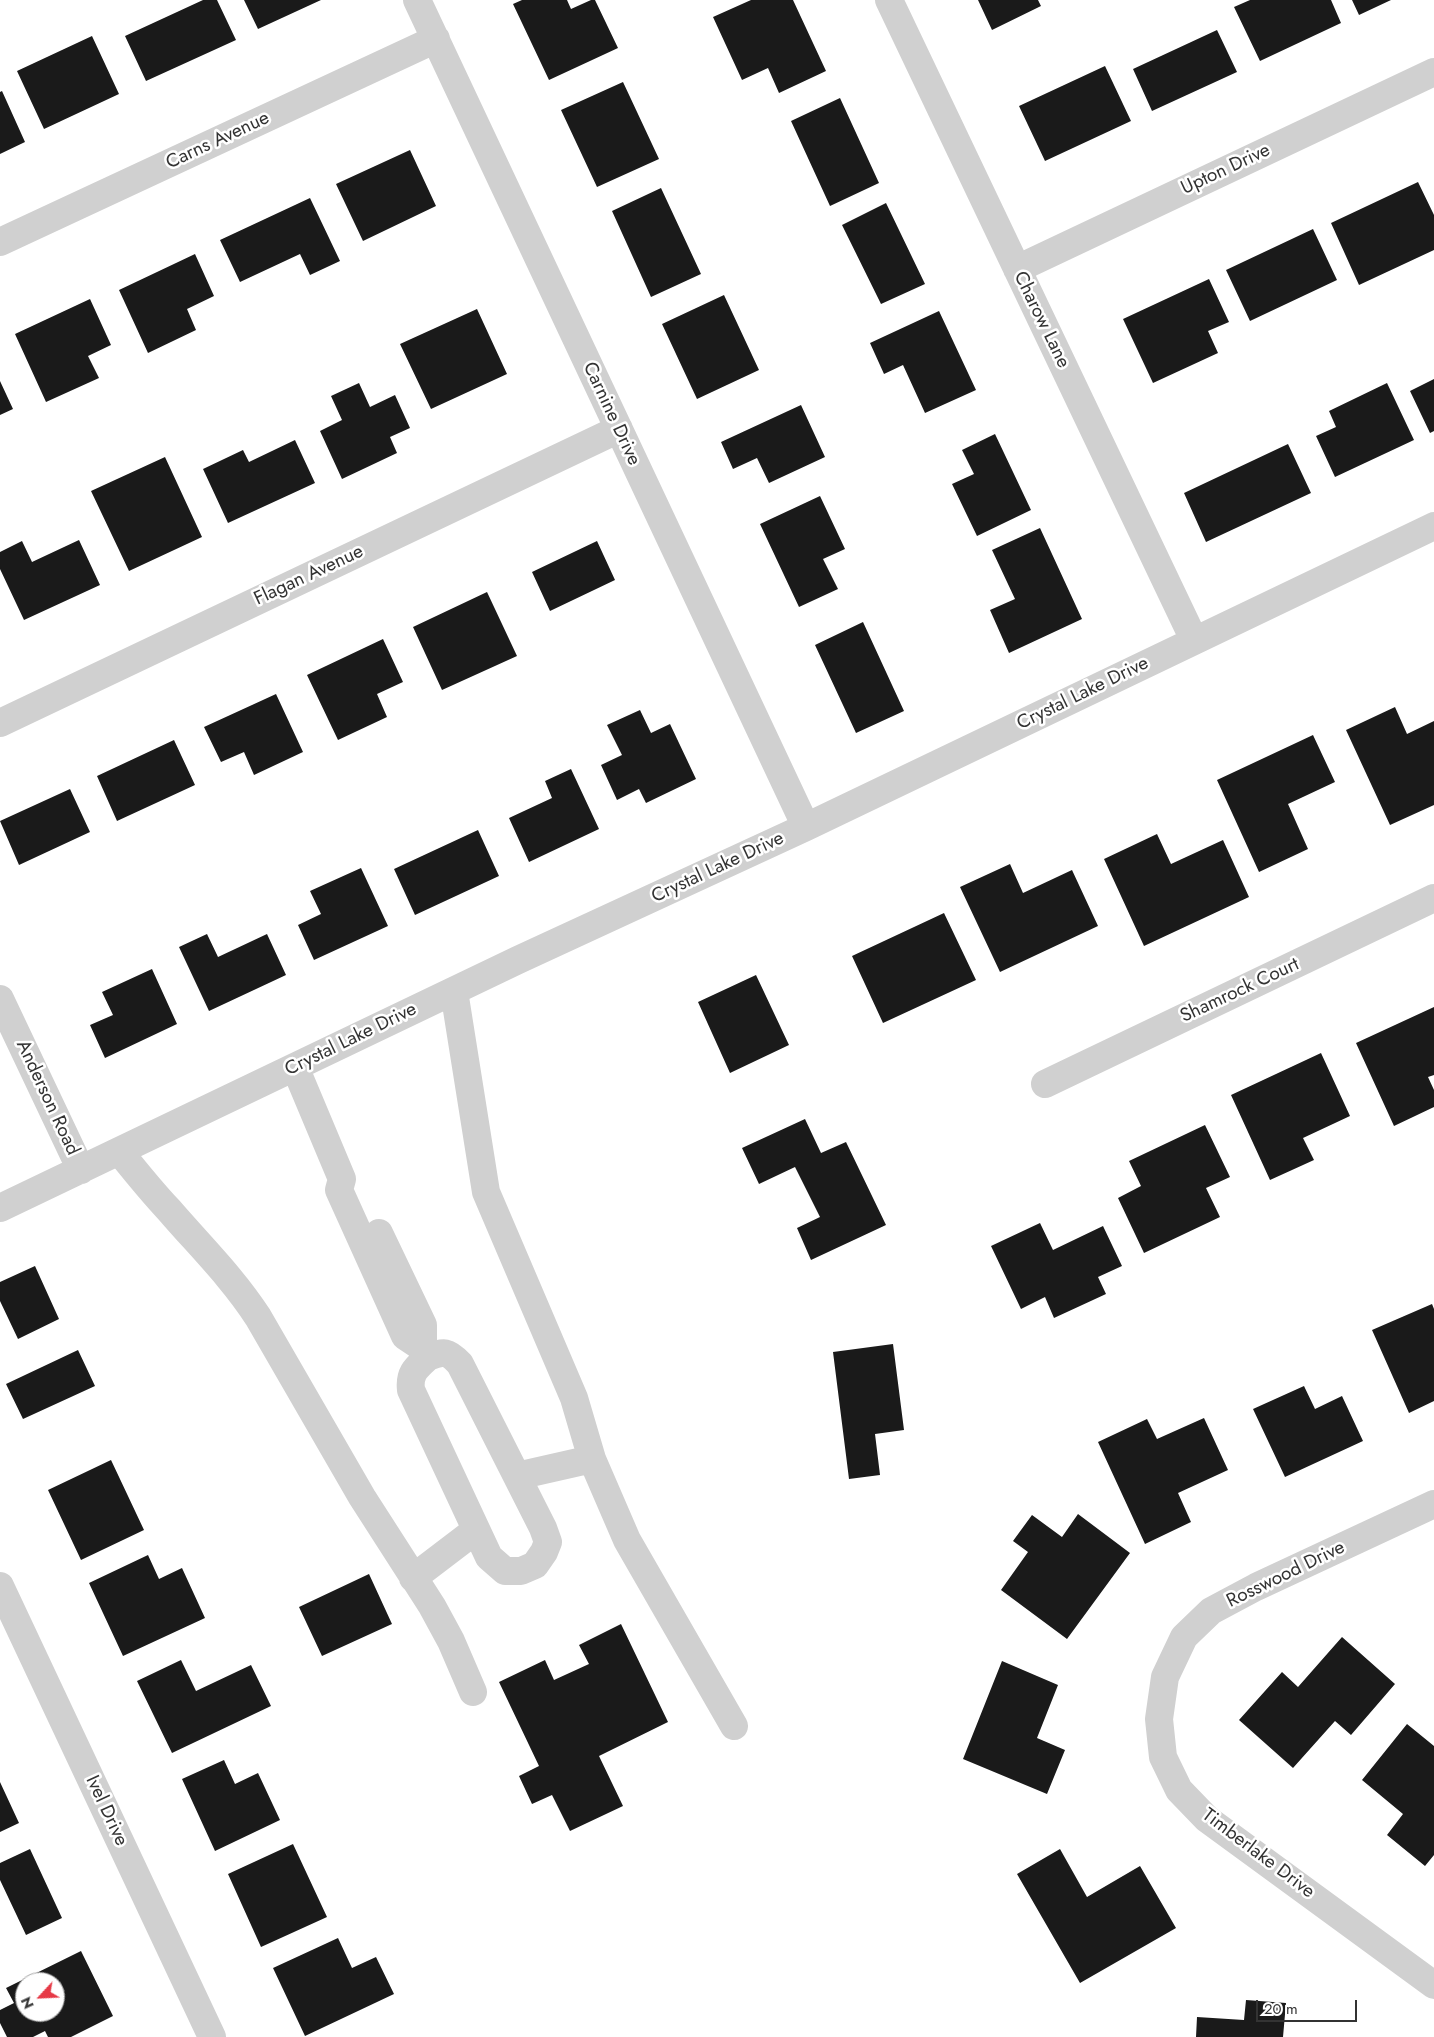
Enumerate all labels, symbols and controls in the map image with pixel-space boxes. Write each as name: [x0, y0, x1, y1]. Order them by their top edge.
street label: Carns Avenue: [163, 107, 273, 175]
street label: Upton Drive: [1178, 139, 1274, 201]
street label: Charow Lane: [1008, 268, 1074, 372]
street label: Carnine Drive: [577, 359, 645, 469]
street label: Flagan Avenue: [251, 541, 367, 611]
street label: Crystal Lake Drive: [1014, 652, 1152, 736]
street label: Crystal Lake Drive: [648, 827, 788, 909]
street label: Shamrock Court: [1177, 954, 1303, 1028]
street label: Crystal Lake Drive: [282, 998, 420, 1082]
street label: Anderson Road: [10, 1037, 84, 1159]
street label: Rosswood Drive: [1223, 1537, 1349, 1613]
street label: Ivel Drive: [80, 1772, 132, 1850]
street label: Timberlake Drive: [1197, 1804, 1319, 1904]
north arrow: [15, 1972, 65, 2022]
scale bar: [1259, 1990, 1360, 2022]
text: N: [16, 1994, 39, 2012]
text: 20 m: [1264, 1998, 1298, 2020]

